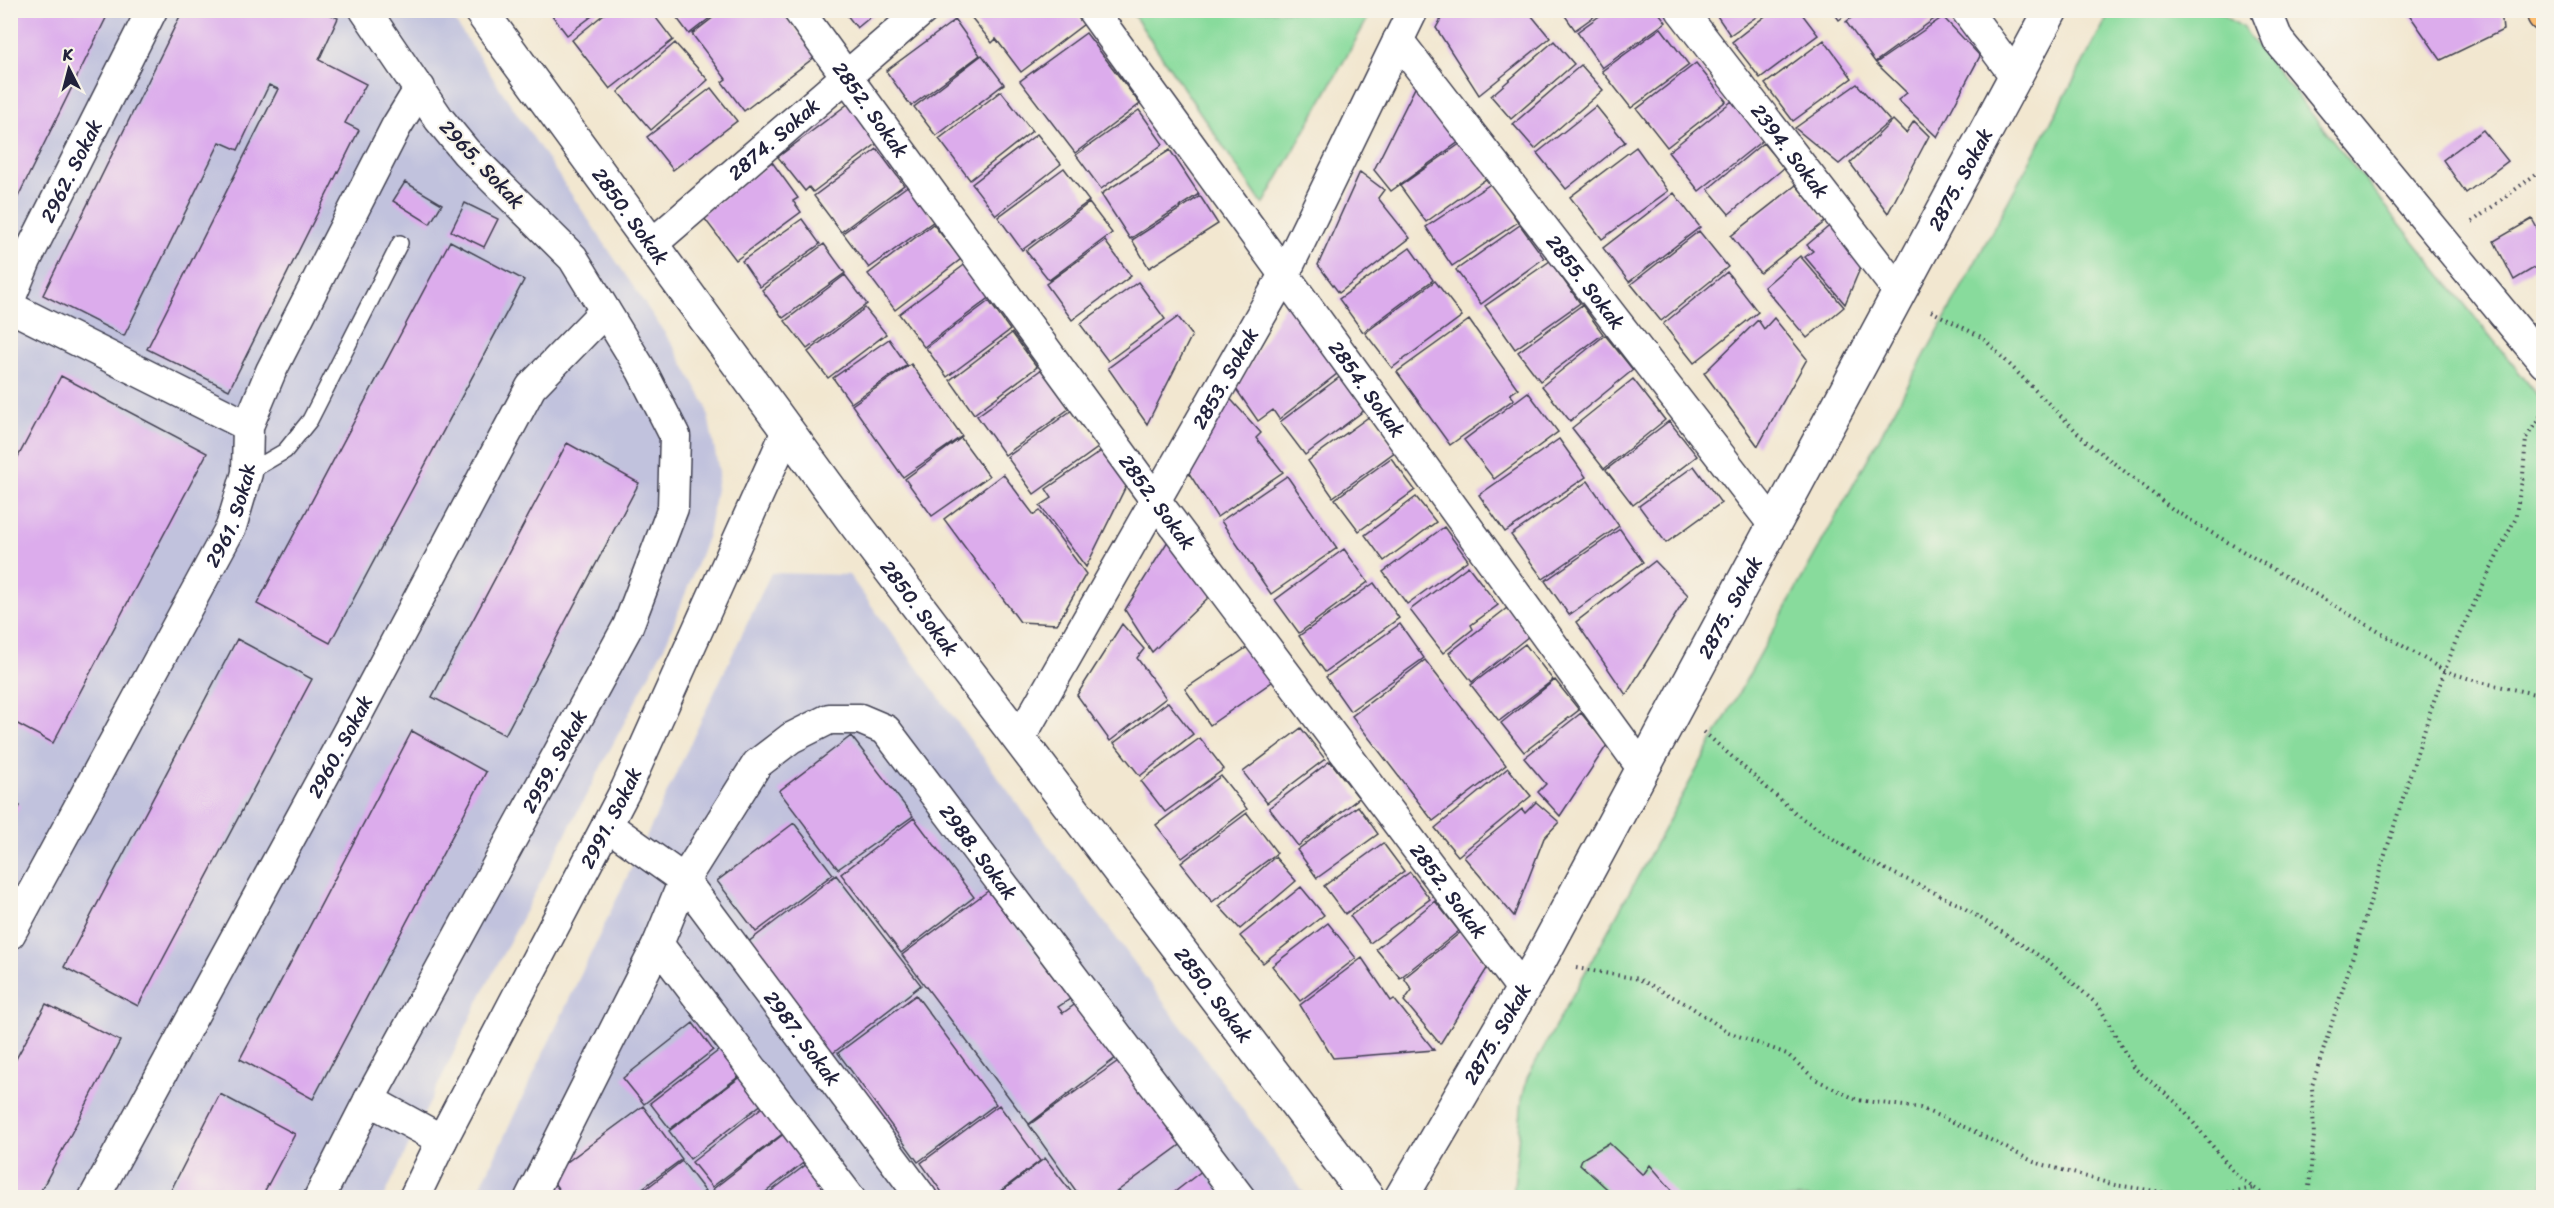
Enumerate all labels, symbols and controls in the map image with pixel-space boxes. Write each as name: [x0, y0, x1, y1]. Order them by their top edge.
north arrow: [39, 39, 99, 99]
text: K: [60, 40, 75, 70]
street label: 2852. Sokak: [823, 54, 918, 166]
street label: 2874. Sokak: [720, 89, 828, 190]
street label: 2394. Sokak: [1741, 96, 1838, 207]
street label: 2965. Sokak: [430, 111, 533, 218]
street label: 2962. Sokak: [31, 113, 112, 229]
street label: 2875. Sokak: [1918, 121, 2003, 237]
street label: 2850. Sokak: [582, 160, 678, 273]
street label: 2855. Sokak: [1536, 227, 1634, 338]
street label: 2853. Sokak: [1182, 321, 1269, 436]
street label: 2854. Sokak: [1319, 333, 1414, 446]
street label: 2852. Sokak: [1109, 447, 1204, 558]
street label: 2961. Sokak: [195, 463, 265, 574]
street label: 2875. Sokak: [1688, 549, 1772, 665]
street label: 2850. Sokak: [871, 552, 968, 664]
street label: 2960. Sokak: [298, 688, 383, 805]
street label: 2959. Sokak: [512, 703, 597, 820]
street label: 2991. Sokak: [570, 761, 652, 875]
street label: 2988. Sokak: [930, 797, 1026, 908]
street label: 2852. Sokak: [1400, 836, 1496, 947]
street label: 2850. Sokak: [1165, 939, 1262, 1051]
street label: 2875. Sokak: [1454, 976, 1541, 1092]
street label: 2987. Sokak: [754, 983, 850, 1094]

